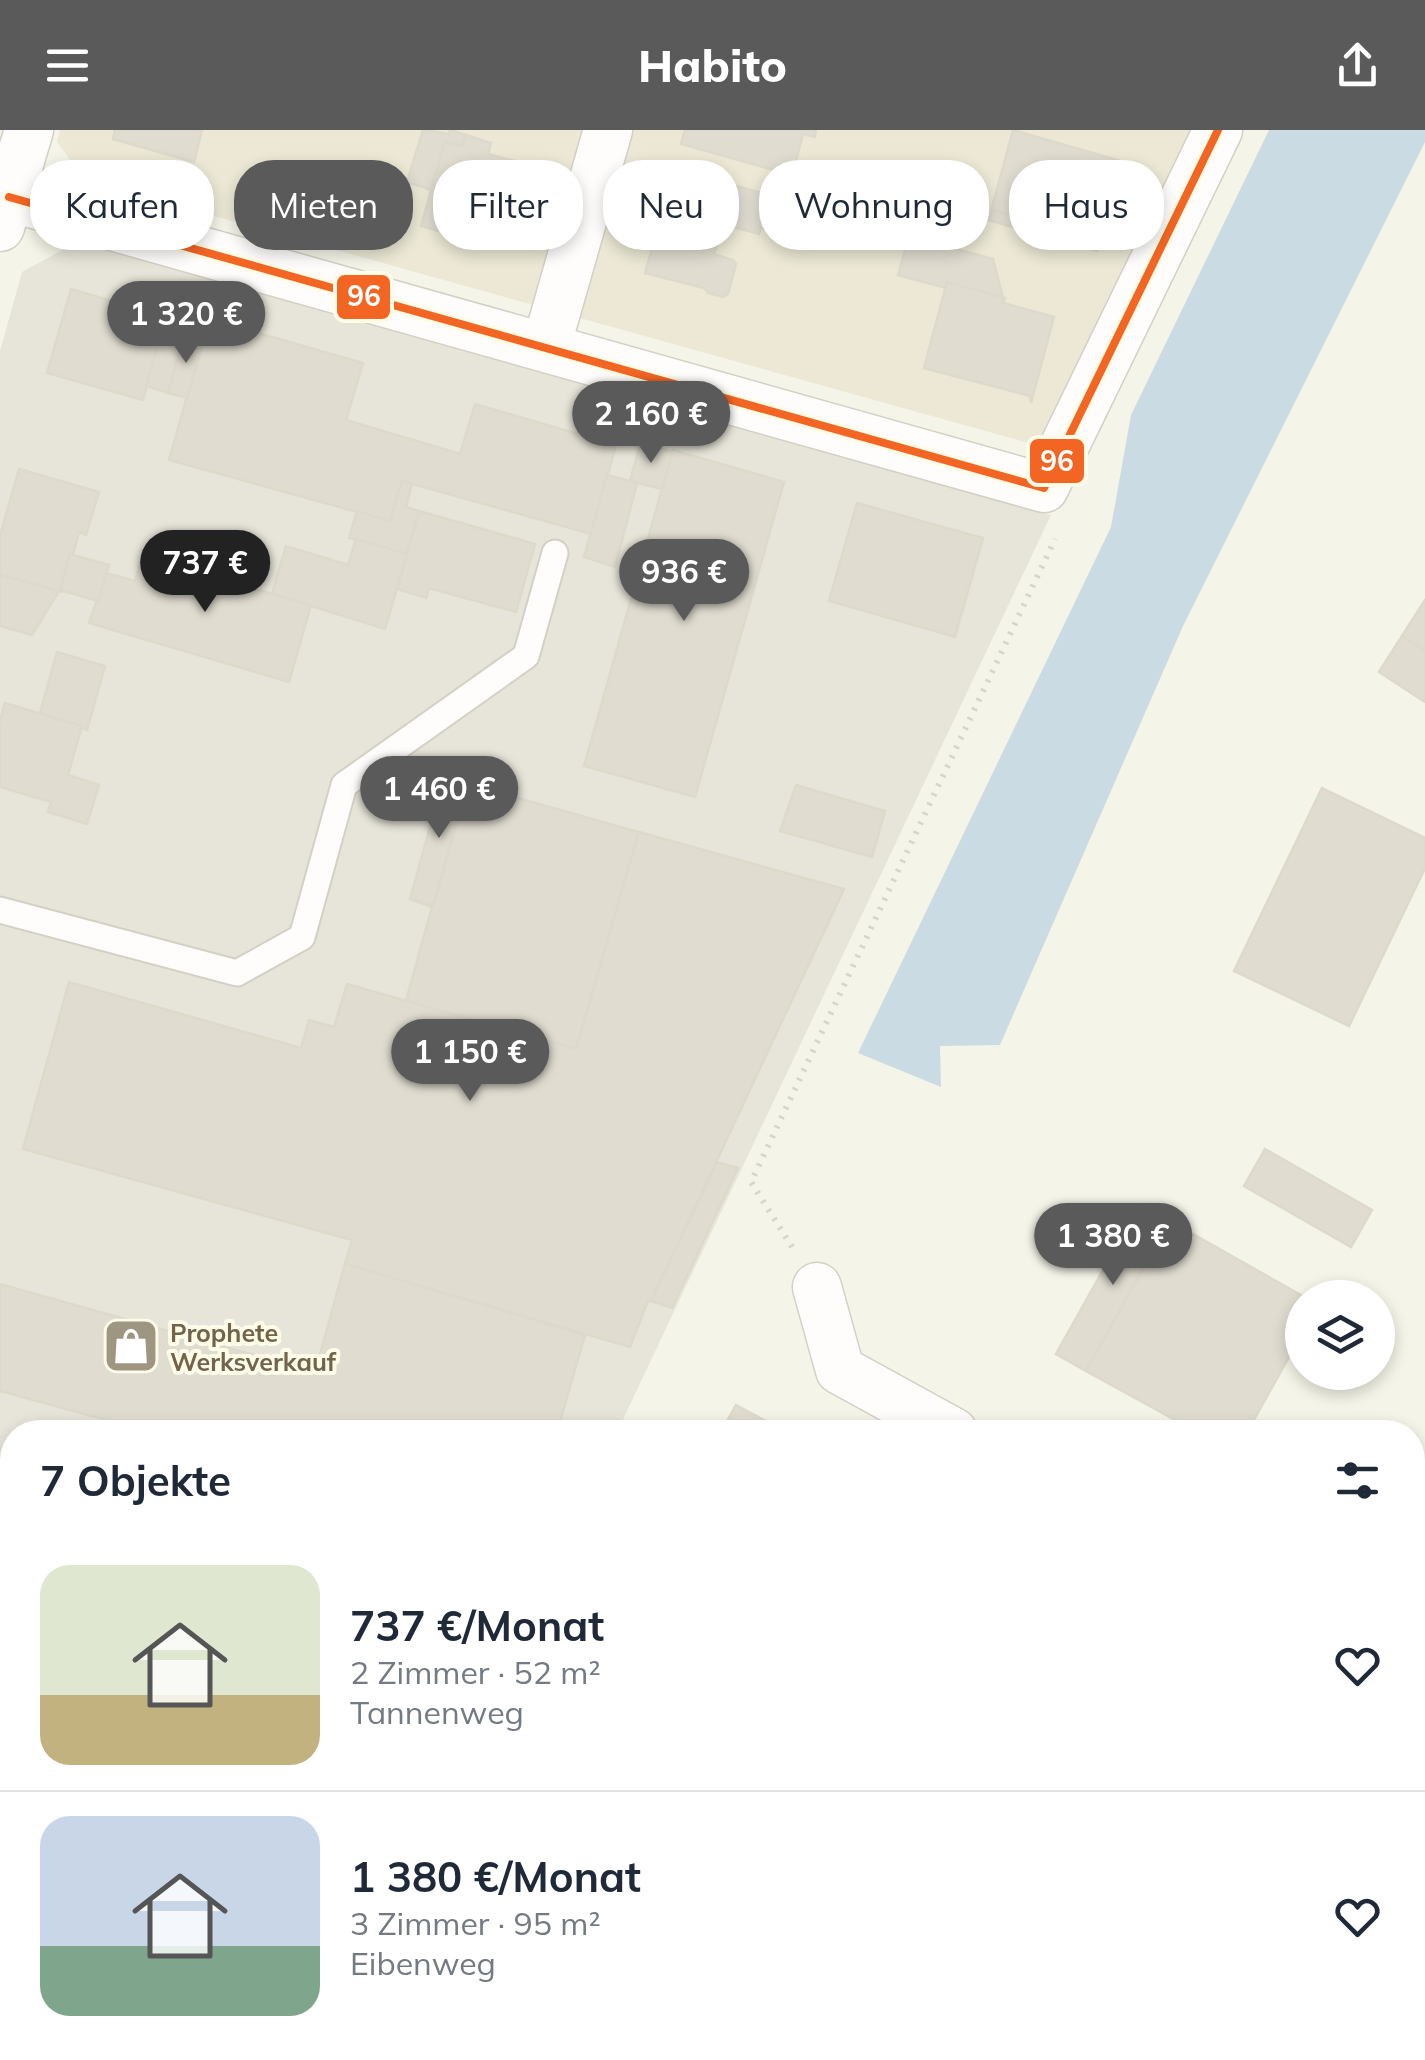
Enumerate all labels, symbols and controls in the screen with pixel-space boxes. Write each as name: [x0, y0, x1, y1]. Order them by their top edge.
text: Habito: [638, 37, 787, 93]
icon: menu: [40, 38, 95, 93]
icon: share: [1330, 38, 1385, 93]
chip: Kaufen: [30, 160, 214, 250]
chip: Mieten: [234, 160, 413, 250]
chip: Filter: [433, 160, 583, 250]
chip: Neu: [603, 160, 739, 250]
chip: Wohnung: [759, 160, 989, 250]
chip: Haus: [1009, 160, 1164, 250]
line badge: 96: [335, 273, 392, 321]
text: 96: [347, 278, 381, 313]
pin: 1 320 €: [94, 281, 278, 366]
text: 1 320 €: [129, 293, 243, 333]
pin: 2 160 €: [559, 381, 743, 466]
text: 2 160 €: [594, 393, 708, 433]
line badge: 96: [1028, 437, 1086, 485]
text: 96: [1040, 443, 1074, 478]
pin: 737 €: [135, 530, 275, 615]
pin: 936 €: [614, 539, 754, 624]
text: 737 €: [162, 542, 248, 582]
text: 936 €: [641, 551, 727, 591]
pin: 1 460 €: [347, 756, 531, 841]
text: 1 460 €: [382, 768, 496, 808]
pin: 1 150 €: [378, 1019, 562, 1104]
text: 1 150 €: [413, 1031, 527, 1071]
pin: 1 380 €: [1021, 1203, 1205, 1288]
text: 1 380 €: [1056, 1215, 1170, 1255]
map controls: [1285, 1280, 1395, 1390]
button: layers: [1285, 1280, 1395, 1390]
shop icon: Prophete Werksverkauf: [101, 1316, 161, 1376]
place label: Prophete Werksverkauf: [170, 1317, 337, 1377]
icon: filters: [1330, 1453, 1385, 1508]
text: 7 Objekte: [40, 1454, 231, 1507]
text: 737 €/Monat: [350, 1599, 604, 1652]
icon: home: [120, 1605, 240, 1725]
icon: heart: [1330, 1638, 1385, 1693]
text: 2 Zimmer · 52 m²: [350, 1652, 601, 1692]
text: Tannenweg: [350, 1692, 524, 1732]
text: 1 380 €/Monat: [350, 1850, 641, 1903]
icon: home: [120, 1856, 240, 1976]
icon: heart: [1330, 1889, 1385, 1944]
text: 3 Zimmer · 95 m²: [350, 1903, 601, 1943]
text: Eibenweg: [350, 1943, 496, 1983]

